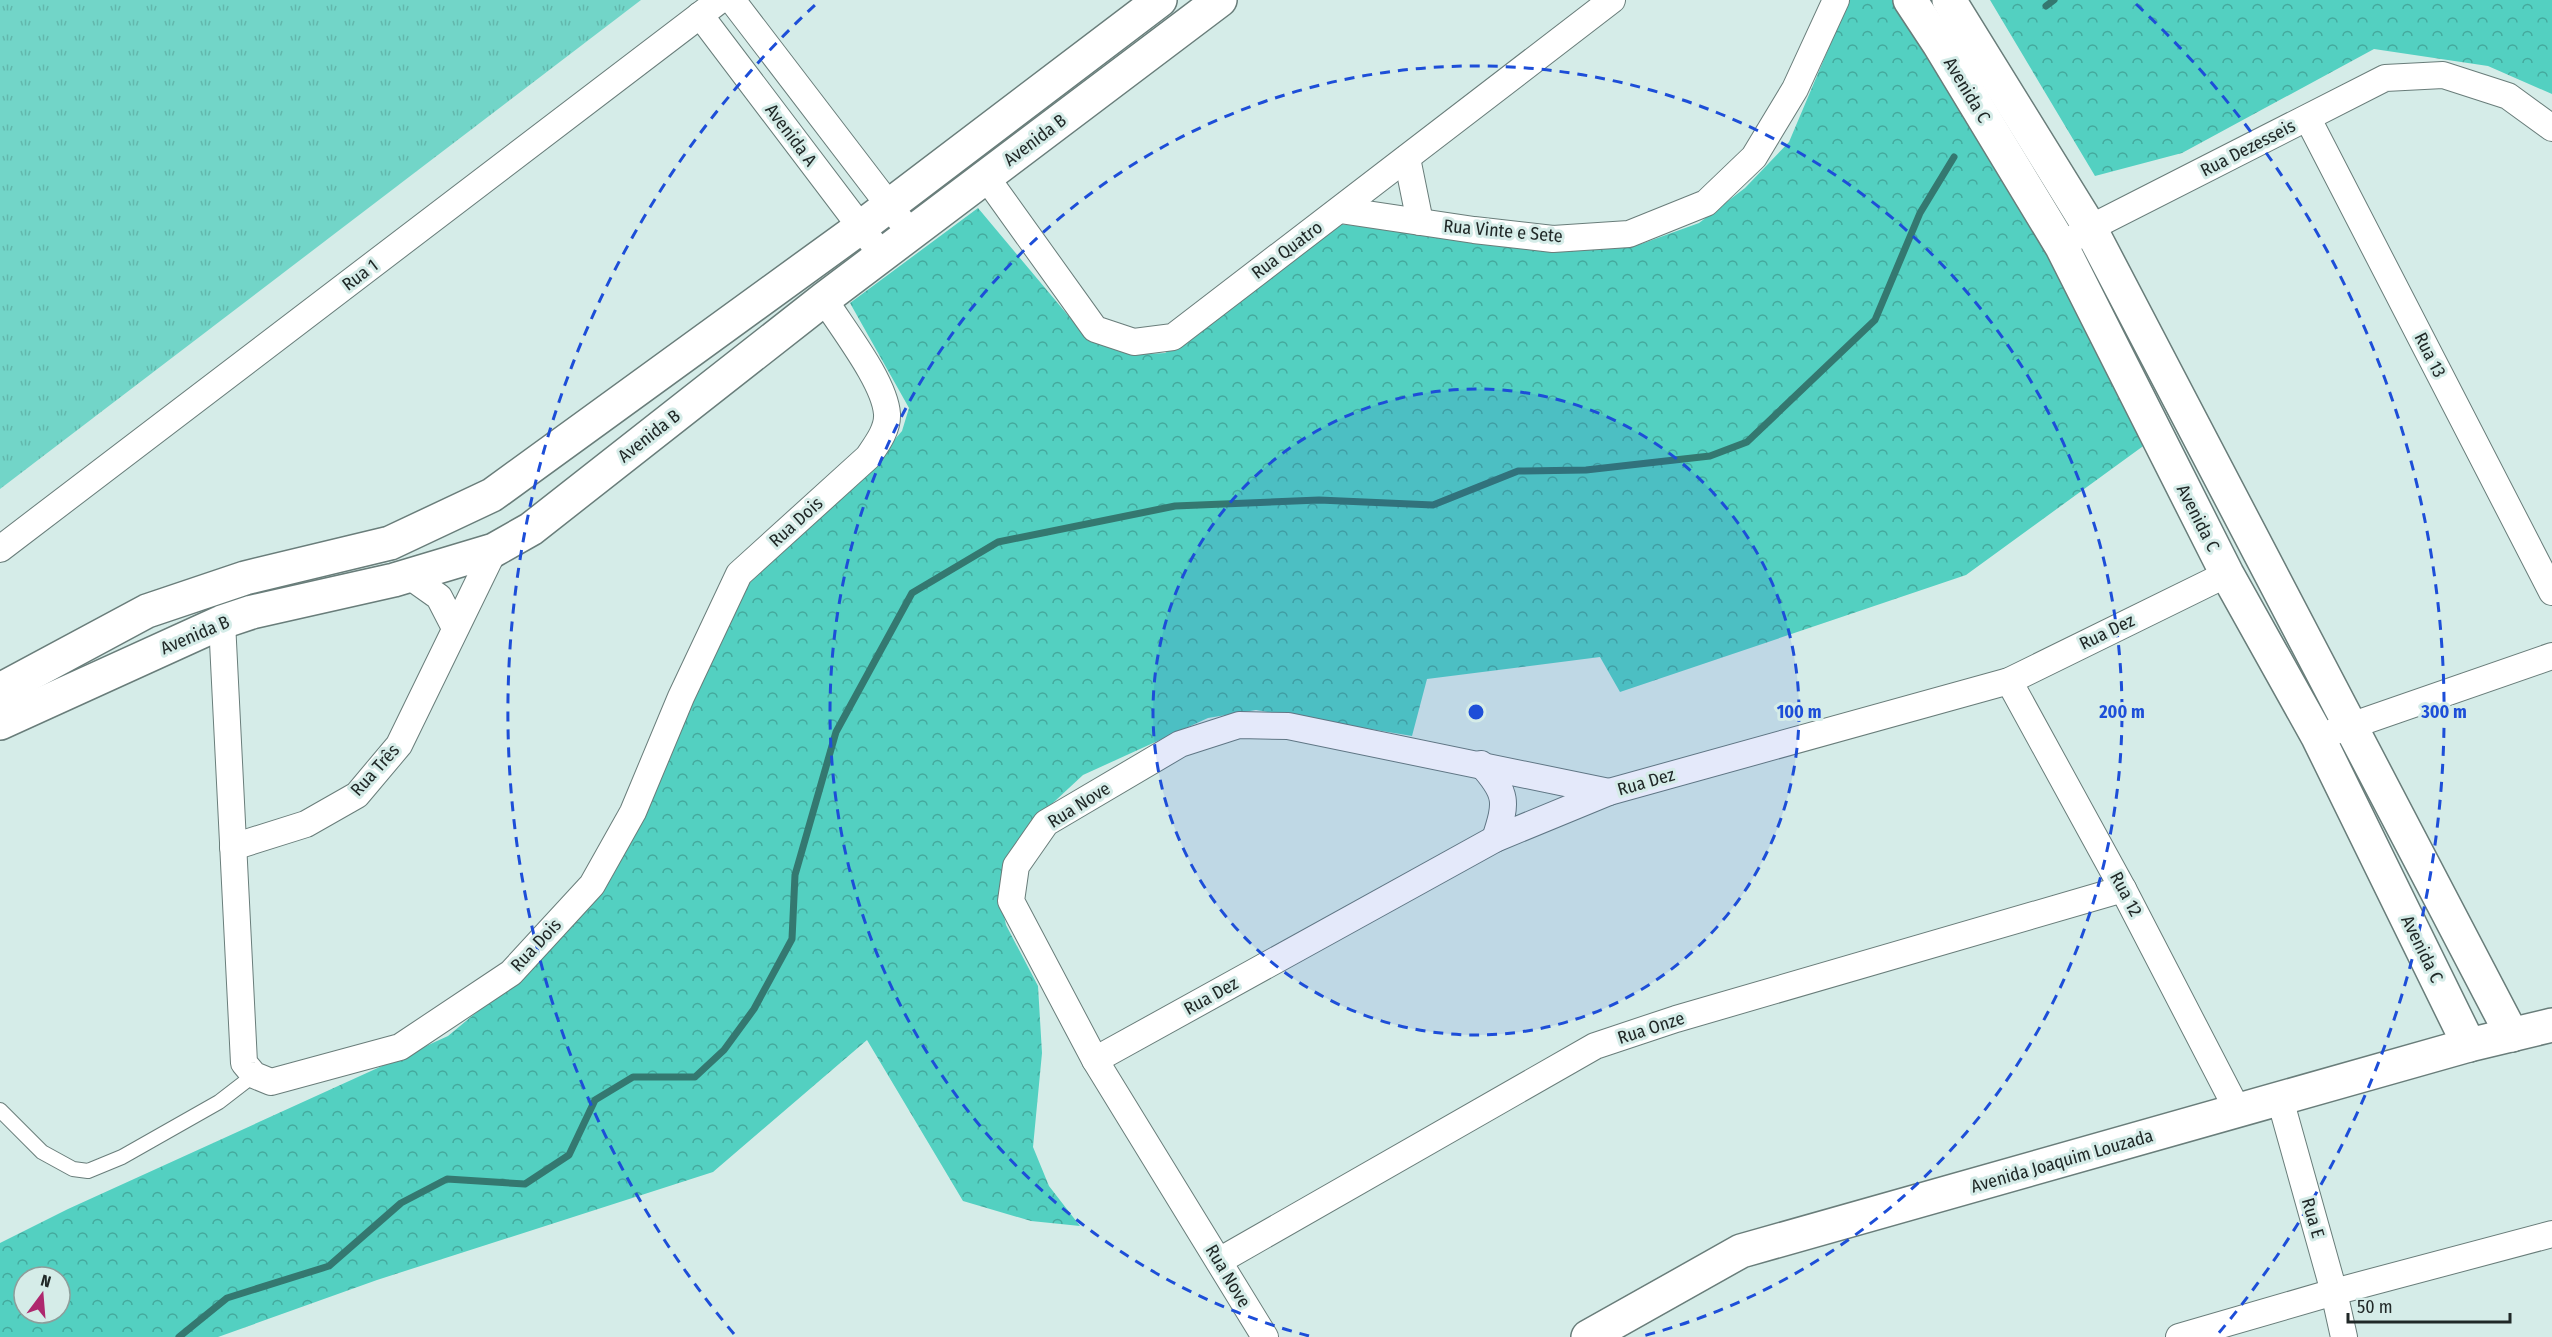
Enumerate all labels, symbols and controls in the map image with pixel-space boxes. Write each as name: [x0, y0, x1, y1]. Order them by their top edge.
street label: Avenida C: [1939, 53, 1995, 127]
street label: Avenida A: [760, 99, 822, 171]
street label: Avenida B: [999, 109, 1071, 171]
street label: Rua Dezesseis: [2197, 115, 2299, 181]
street label: Rua Vinte e Sete: [1442, 215, 1564, 247]
street label: Rua Quatro: [1247, 216, 1327, 284]
street label: Rua 1: [338, 254, 382, 296]
street label: Rua 13: [2409, 329, 2451, 381]
street label: Avenida B: [614, 405, 685, 467]
street label: Avenida C: [2172, 481, 2224, 555]
street label: Rua Dois: [765, 492, 828, 552]
street label: Rua Dez: [2076, 609, 2138, 655]
street label: Avenida B: [157, 611, 233, 659]
text: 100 m: [1777, 701, 1821, 723]
text: 200 m: [2098, 701, 2145, 723]
text: 300 m: [2420, 701, 2467, 723]
centre of rings: [1466, 702, 1486, 722]
street label: Rua Três: [346, 739, 404, 801]
street label: Rua Dez: [1615, 763, 1677, 801]
street label: Rua Nove: [1044, 777, 1114, 833]
street label: Rua 12: [2105, 868, 2147, 920]
street label: Avenida C: [2396, 912, 2448, 986]
street label: Rua Dois: [506, 914, 566, 976]
street label: Rua Dez: [1180, 972, 1242, 1020]
street label: Rua Onze: [1615, 1007, 1687, 1049]
street label: Avenida Joaquim Louzada: [1968, 1124, 2156, 1198]
street label: Rua E: [2297, 1195, 2329, 1241]
street label: Rua Nove: [1201, 1241, 1255, 1312]
north arrow: [12, 1265, 72, 1325]
text: N: [39, 1271, 53, 1292]
scale bar: [2348, 1286, 2510, 1324]
text: 50 m: [2357, 1296, 2393, 1318]

